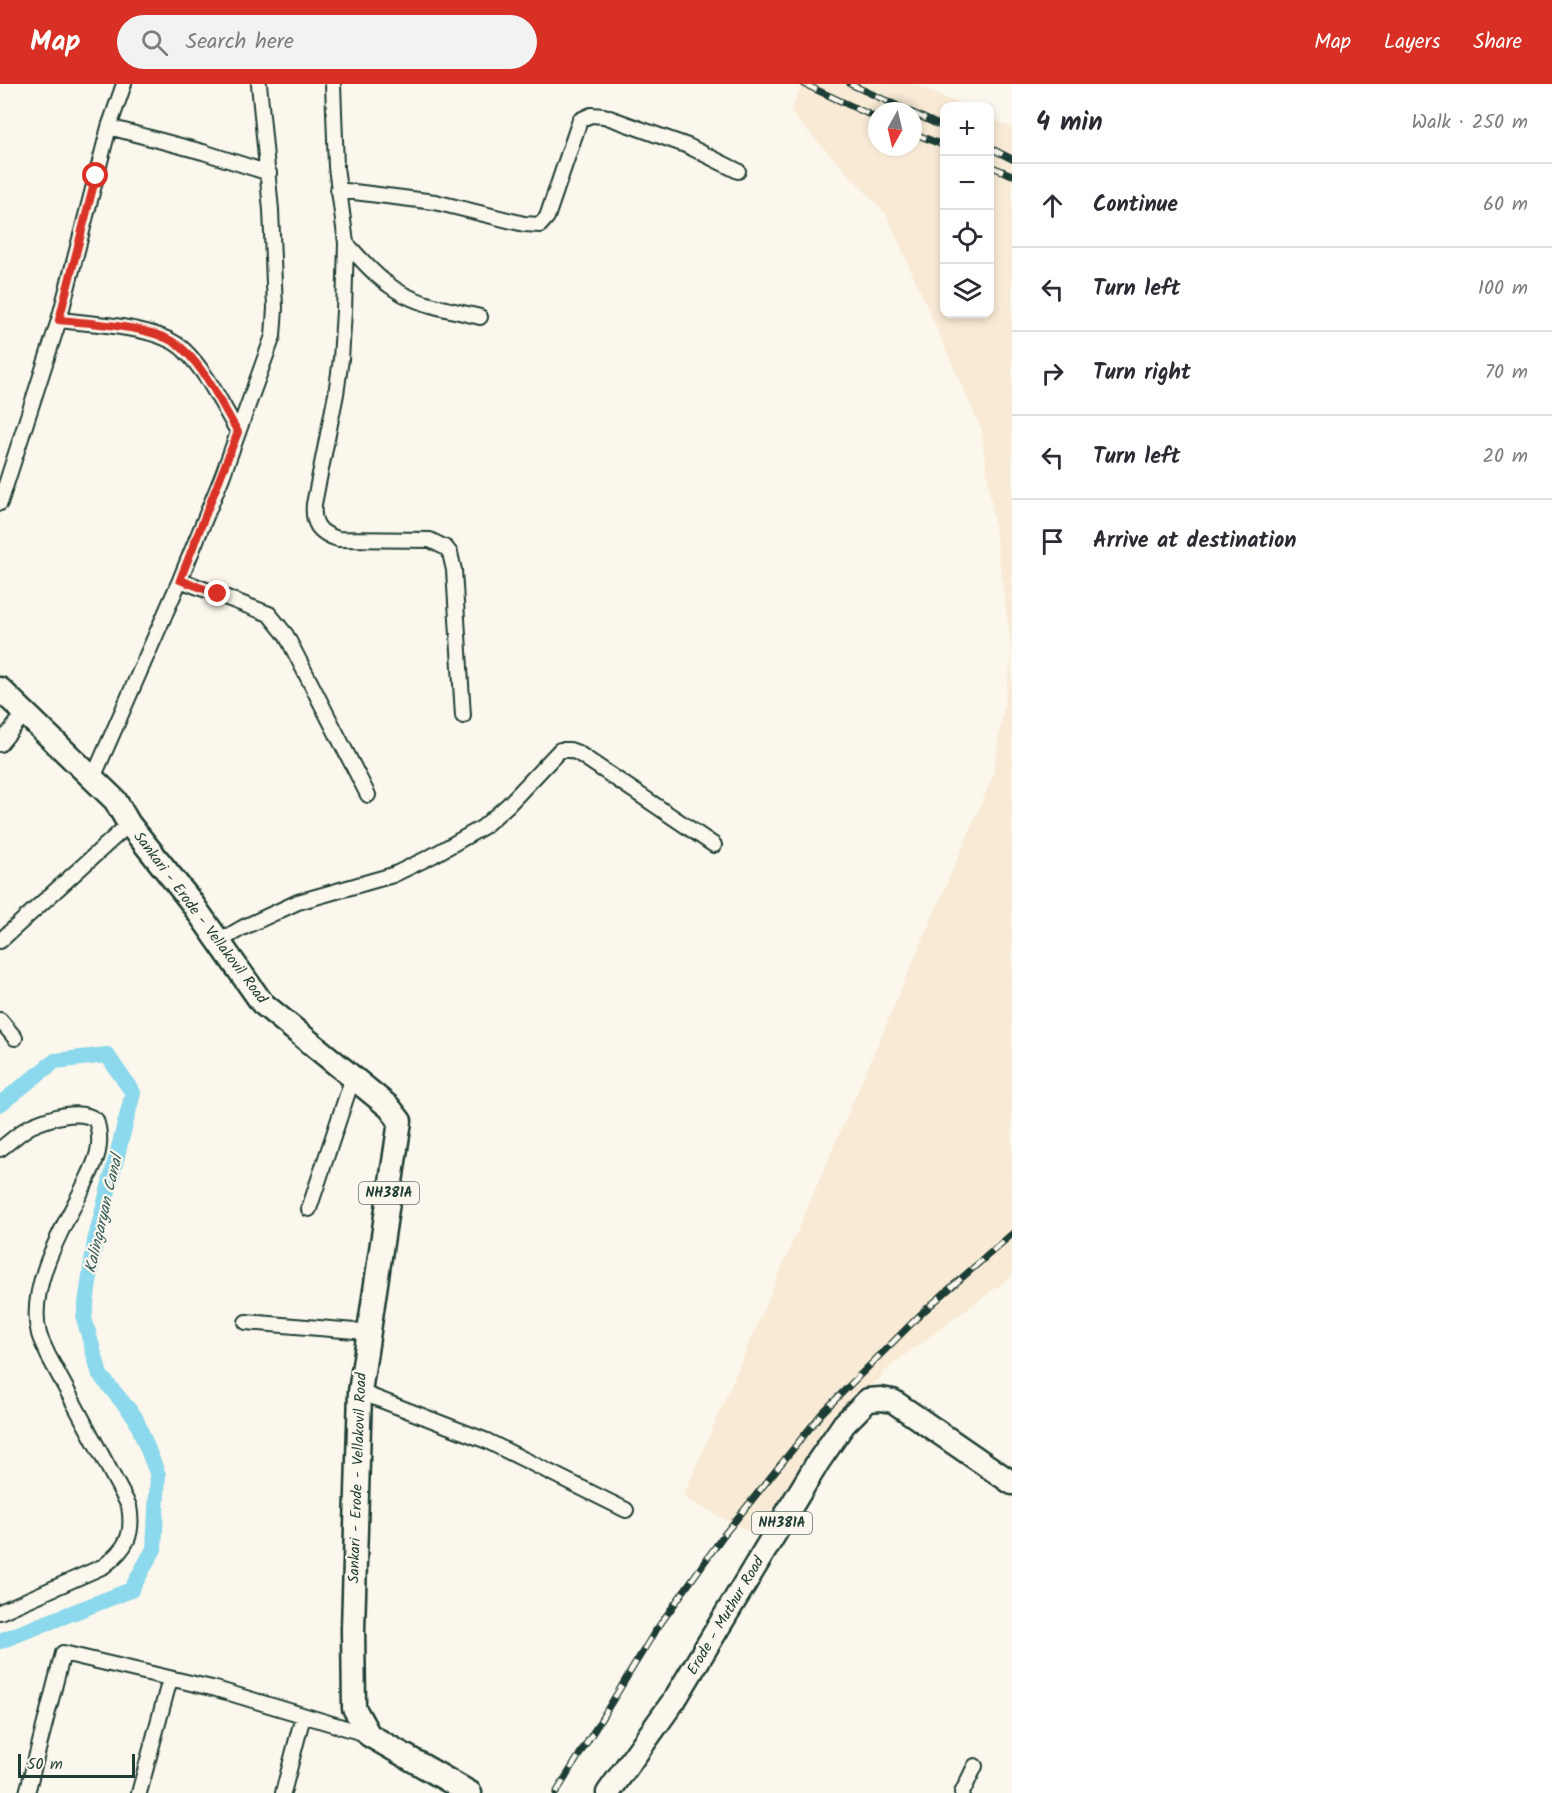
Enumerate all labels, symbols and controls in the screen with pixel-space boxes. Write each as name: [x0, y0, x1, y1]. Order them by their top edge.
search box: [117, 15, 537, 69]
text: Map: [30, 20, 81, 65]
text: Search here: [186, 25, 294, 60]
icon: search: [138, 26, 171, 59]
text: Map: [1314, 26, 1351, 59]
text: Layers: [1384, 26, 1440, 59]
text: Share: [1473, 26, 1522, 59]
north arrow: [868, 102, 922, 156]
map controls: [940, 102, 994, 318]
button: +: [940, 102, 994, 156]
text: 4 min: [1036, 102, 1103, 144]
text: Walk · 250 m: [1412, 107, 1528, 139]
button: −: [940, 156, 994, 210]
route start: [82, 162, 108, 188]
text: Continue: [1093, 188, 1178, 223]
icon: ahead: [1036, 189, 1069, 222]
text: 60 m: [1483, 189, 1528, 221]
button: locate: [940, 210, 994, 264]
button: layers: [940, 264, 994, 318]
text: Turn left: [1093, 272, 1180, 307]
icon: left: [1036, 273, 1069, 306]
text: 100 m: [1478, 273, 1528, 305]
text: Turn right: [1093, 356, 1191, 391]
icon: right: [1036, 357, 1069, 390]
text: 70 m: [1485, 357, 1528, 389]
text: Turn left: [1093, 440, 1180, 475]
icon: left: [1036, 441, 1069, 474]
text: 20 m: [1482, 441, 1528, 473]
text: Arrive at destination: [1093, 524, 1296, 559]
icon: arrive: [1036, 525, 1069, 558]
route end: [204, 580, 230, 606]
street label: Sankari - Erode - Vellakovil Road: [127, 827, 273, 1010]
water label: Kalingaryan Canal: [78, 1149, 130, 1276]
road number: NH381A: [359, 1182, 419, 1204]
street label: Sankari - Erode - Vellakovil Road: [342, 1372, 374, 1584]
road number: NH381A: [752, 1512, 812, 1534]
street label: Erode - Muthur Road: [681, 1552, 771, 1680]
scale bar: [18, 1751, 135, 1778]
text: 50 m: [27, 1752, 63, 1777]

